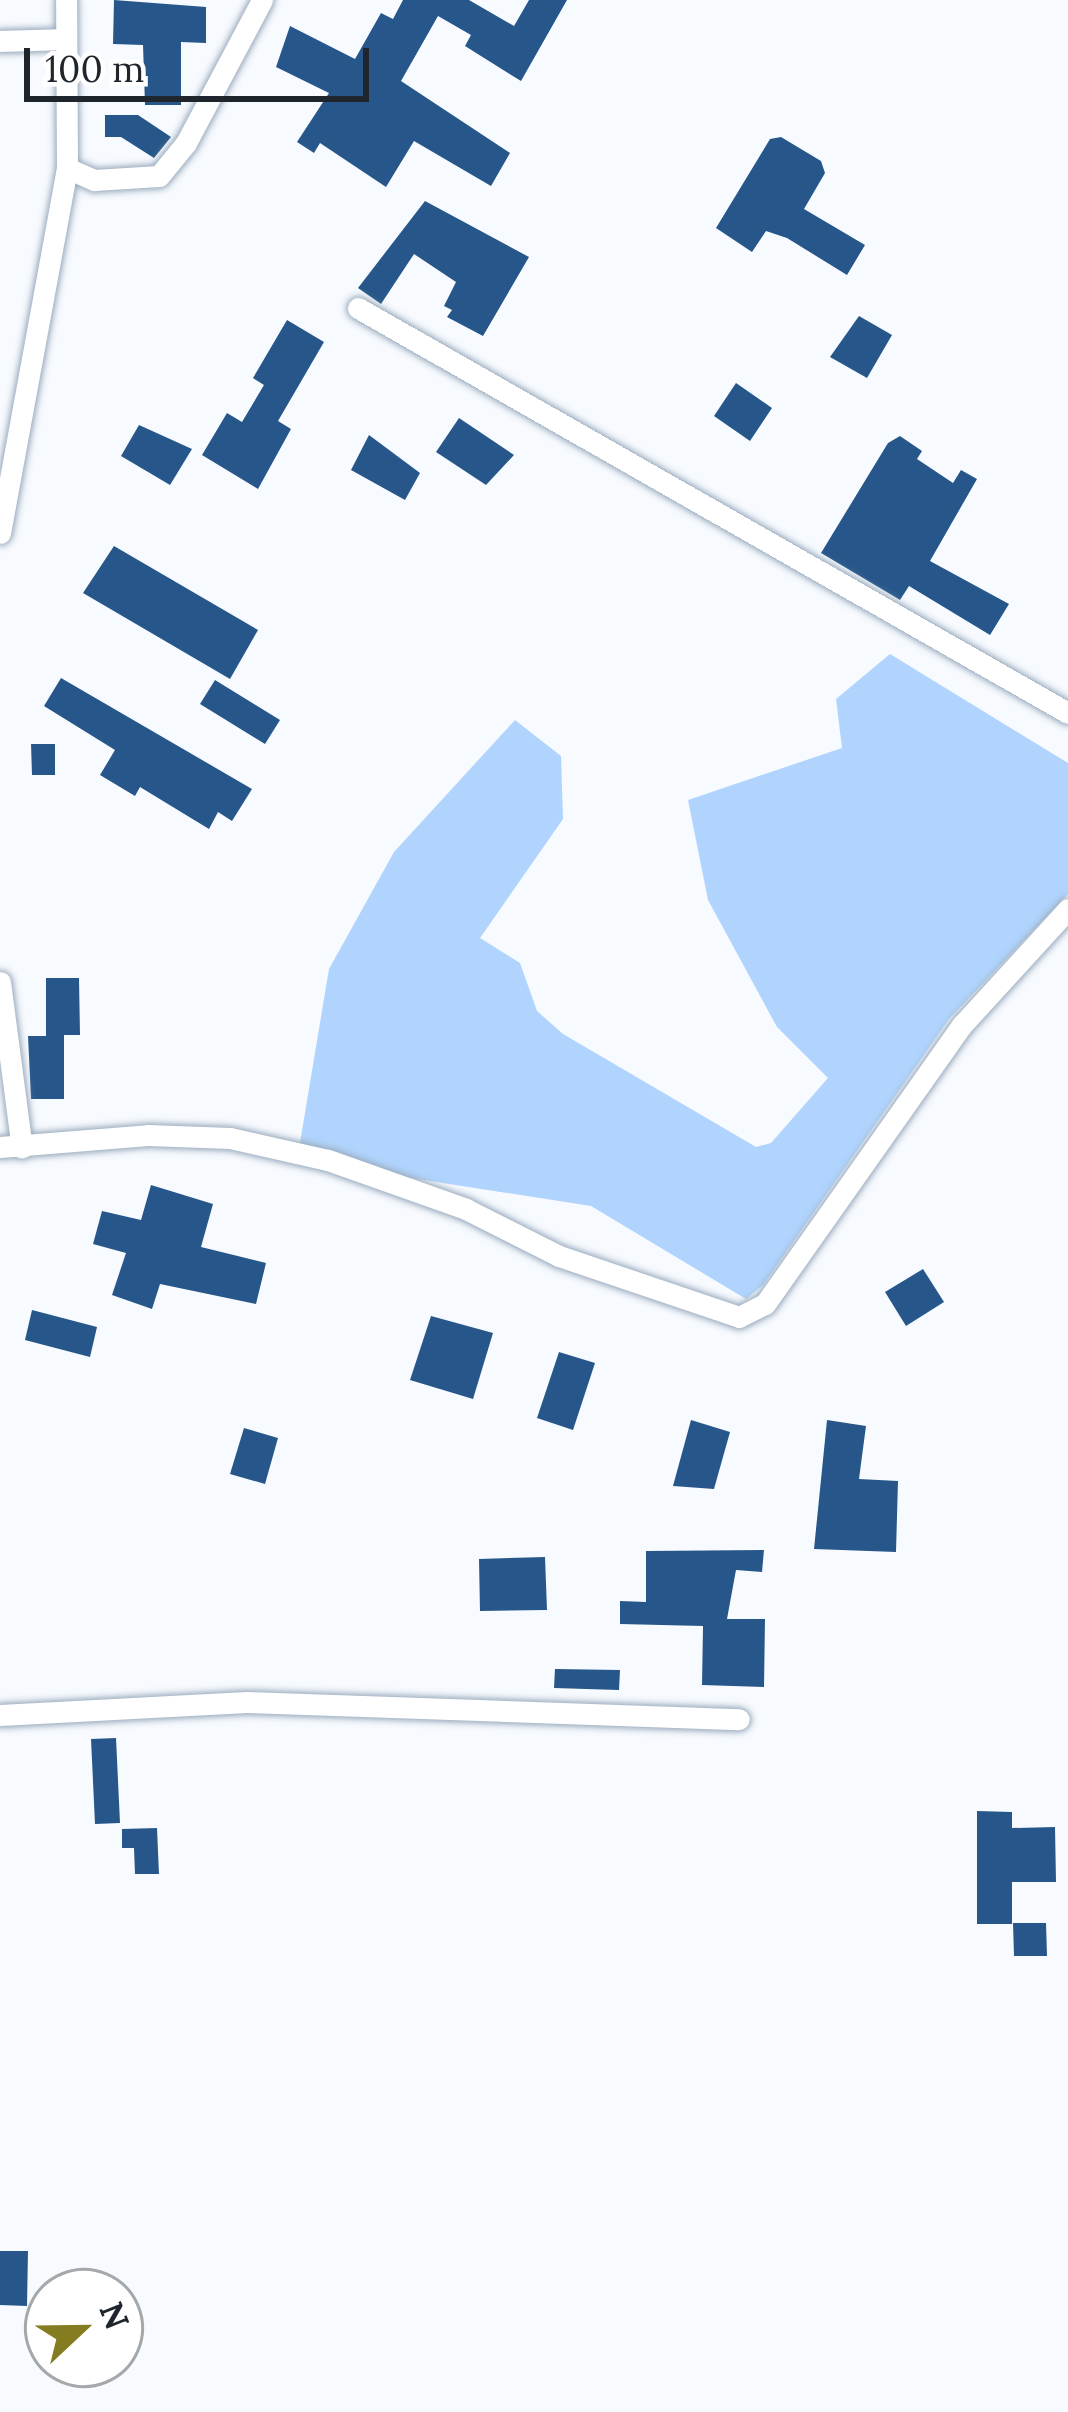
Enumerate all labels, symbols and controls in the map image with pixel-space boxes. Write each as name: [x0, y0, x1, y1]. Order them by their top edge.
scale bar: [30, 24, 375, 98]
text: 100 m: [45, 46, 144, 92]
north arrow: [24, 2268, 144, 2388]
text: N: [90, 2296, 139, 2335]

